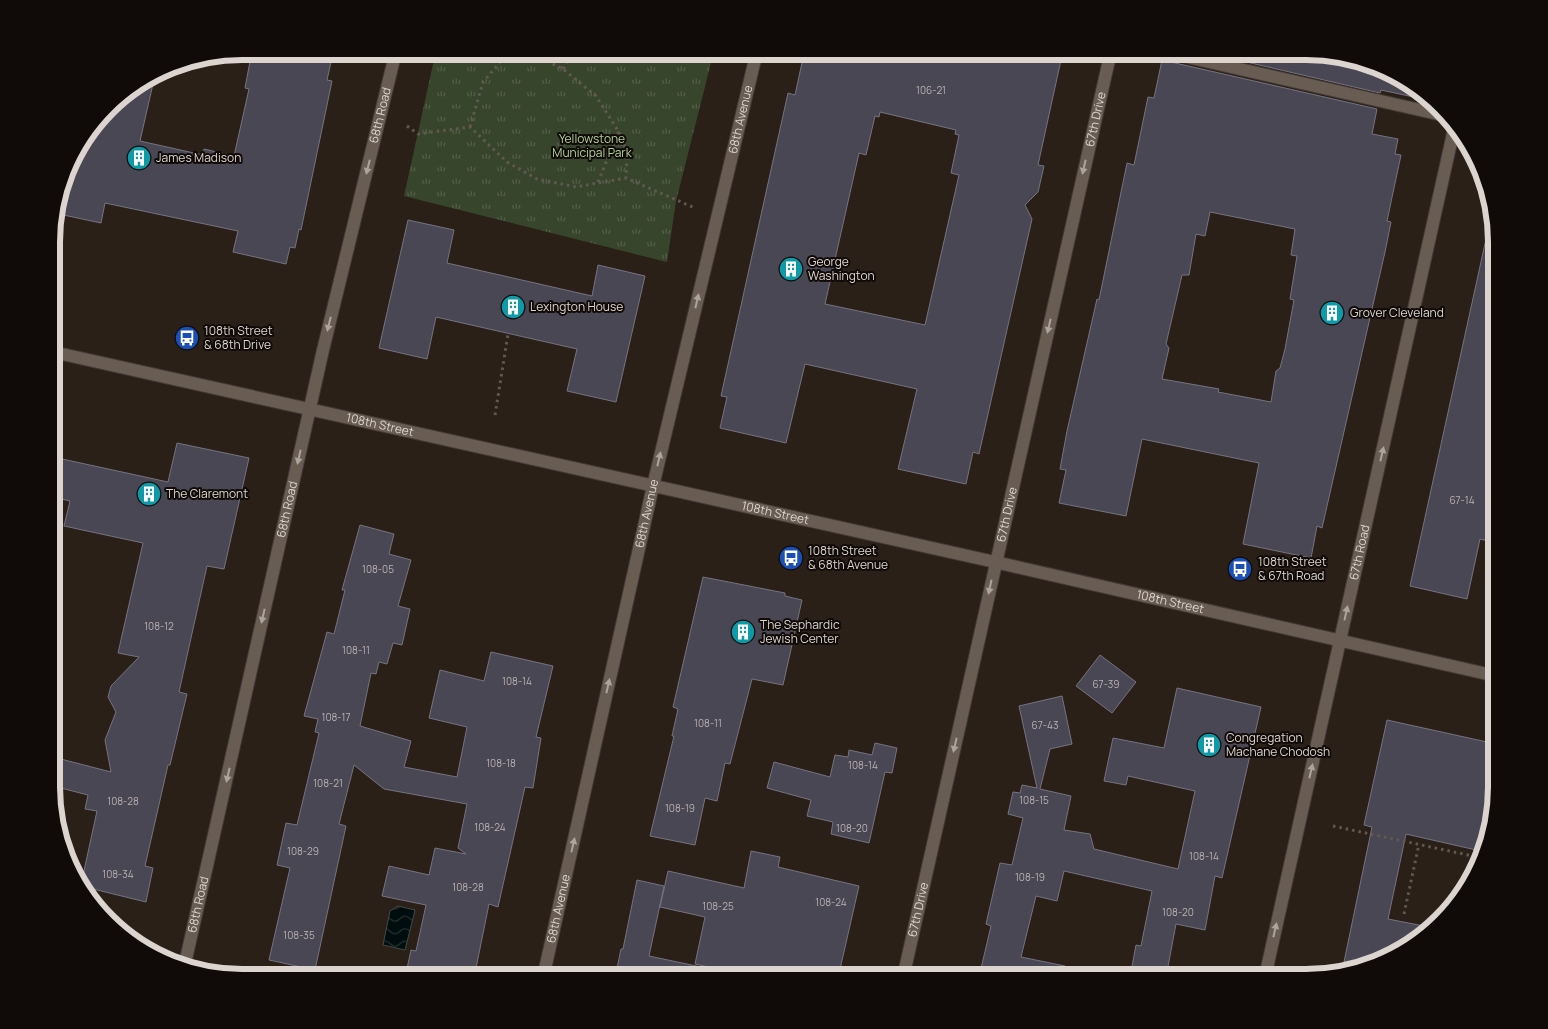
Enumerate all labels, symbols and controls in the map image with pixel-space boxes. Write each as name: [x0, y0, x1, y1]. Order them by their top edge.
street label: 68th Avenue: [724, 83, 757, 155]
house number: 106-21: [916, 83, 946, 97]
street label: 68th Road: [365, 85, 395, 145]
street label: 67th Drive: [1081, 90, 1110, 148]
park label: Yellowstone Municipal Park: [552, 130, 633, 161]
building icon: James Madison: [126, 145, 152, 171]
place label: James Madison: [156, 149, 241, 166]
one-way arrow: [364, 159, 372, 174]
one-way arrow: [1080, 160, 1088, 176]
place label: George Washington: [808, 253, 875, 284]
building icon: George Washington: [778, 256, 804, 282]
building icon: Lexington House: [500, 294, 526, 320]
one-way arrow: [693, 294, 701, 309]
place label: Lexington House: [530, 298, 623, 315]
building icon: Grover Cleveland: [1319, 300, 1345, 326]
place label: Grover Cleveland: [1350, 304, 1444, 321]
one-way arrow: [325, 317, 333, 332]
one-way arrow: [1045, 318, 1053, 333]
place label: 108th Street & 68th Drive: [204, 322, 273, 353]
bus stop icon: 108th Street & 68th Drive: [174, 325, 200, 351]
street label: 108th Street: [345, 409, 416, 440]
one-way arrow: [1378, 447, 1386, 462]
one-way arrow: [295, 450, 303, 465]
one-way arrow: [655, 452, 663, 467]
street label: 68th Avenue: [630, 477, 662, 549]
street label: 68th Road: [272, 480, 301, 539]
building icon: The Claremont: [136, 481, 162, 507]
place label: The Claremont: [166, 485, 248, 502]
street label: 67th Drive: [992, 485, 1021, 544]
house number: 67-14: [1449, 493, 1475, 507]
street label: 108th Street: [740, 497, 811, 528]
street label: 67th Road: [1345, 523, 1374, 582]
place label: 108th Street & 68th Avenue: [808, 542, 888, 573]
bus stop icon: 108th Street & 68th Avenue: [778, 545, 804, 571]
place label: 108th Street & 67th Road: [1258, 553, 1327, 584]
bus stop icon: 108th Street & 67th Road: [1227, 556, 1253, 582]
house number: 108-05: [362, 562, 394, 576]
one-way arrow: [986, 579, 994, 594]
street label: 108th Street: [1135, 586, 1206, 617]
one-way arrow: [1342, 605, 1350, 620]
one-way arrow: [259, 608, 267, 623]
place label: The Sephardic Jewish Center: [760, 616, 840, 647]
house number: 108-12: [144, 619, 174, 633]
building icon: The Sephardic Jewish Center: [730, 619, 756, 645]
house number: 108-11: [342, 643, 370, 657]
house number: 108-14: [502, 674, 532, 688]
house number: 67-39: [1092, 677, 1120, 691]
one-way arrow: [605, 678, 613, 694]
house number: 108-17: [322, 710, 350, 724]
house number: 108-11: [694, 716, 722, 730]
house number: 67-43: [1032, 718, 1058, 732]
place label: Congregation Machane Chodosh: [1226, 729, 1330, 760]
building icon: Congregation Machane Chodosh: [1196, 732, 1222, 758]
one-way arrow: [951, 738, 959, 753]
house number: 108-18: [486, 756, 516, 770]
house number: 108-14: [848, 758, 878, 772]
one-way arrow: [1307, 764, 1315, 779]
one-way arrow: [224, 767, 232, 782]
house number: 108-21: [313, 776, 343, 790]
house number: 108-15: [1019, 793, 1049, 807]
house number: 108-28: [107, 794, 139, 808]
house number: 108-19: [665, 801, 695, 815]
house number: 108-24: [474, 820, 506, 834]
house number: 108-20: [836, 821, 868, 835]
one-way arrow: [569, 837, 577, 852]
house number: 108-29: [287, 844, 319, 858]
house number: 108-14: [1189, 849, 1219, 863]
house number: 108-34: [102, 867, 134, 881]
house number: 108-19: [1015, 870, 1045, 884]
street label: 68th Avenue: [542, 873, 574, 945]
street label: 68th Road: [183, 875, 212, 934]
house number: 108-28: [452, 880, 484, 894]
street label: 67th Drive: [903, 880, 932, 939]
house number: 108-24: [815, 895, 847, 909]
house number: 108-25: [702, 899, 734, 913]
house number: 108-20: [1162, 905, 1194, 919]
one-way arrow: [1271, 922, 1279, 937]
house number: 108-35: [283, 928, 315, 942]

